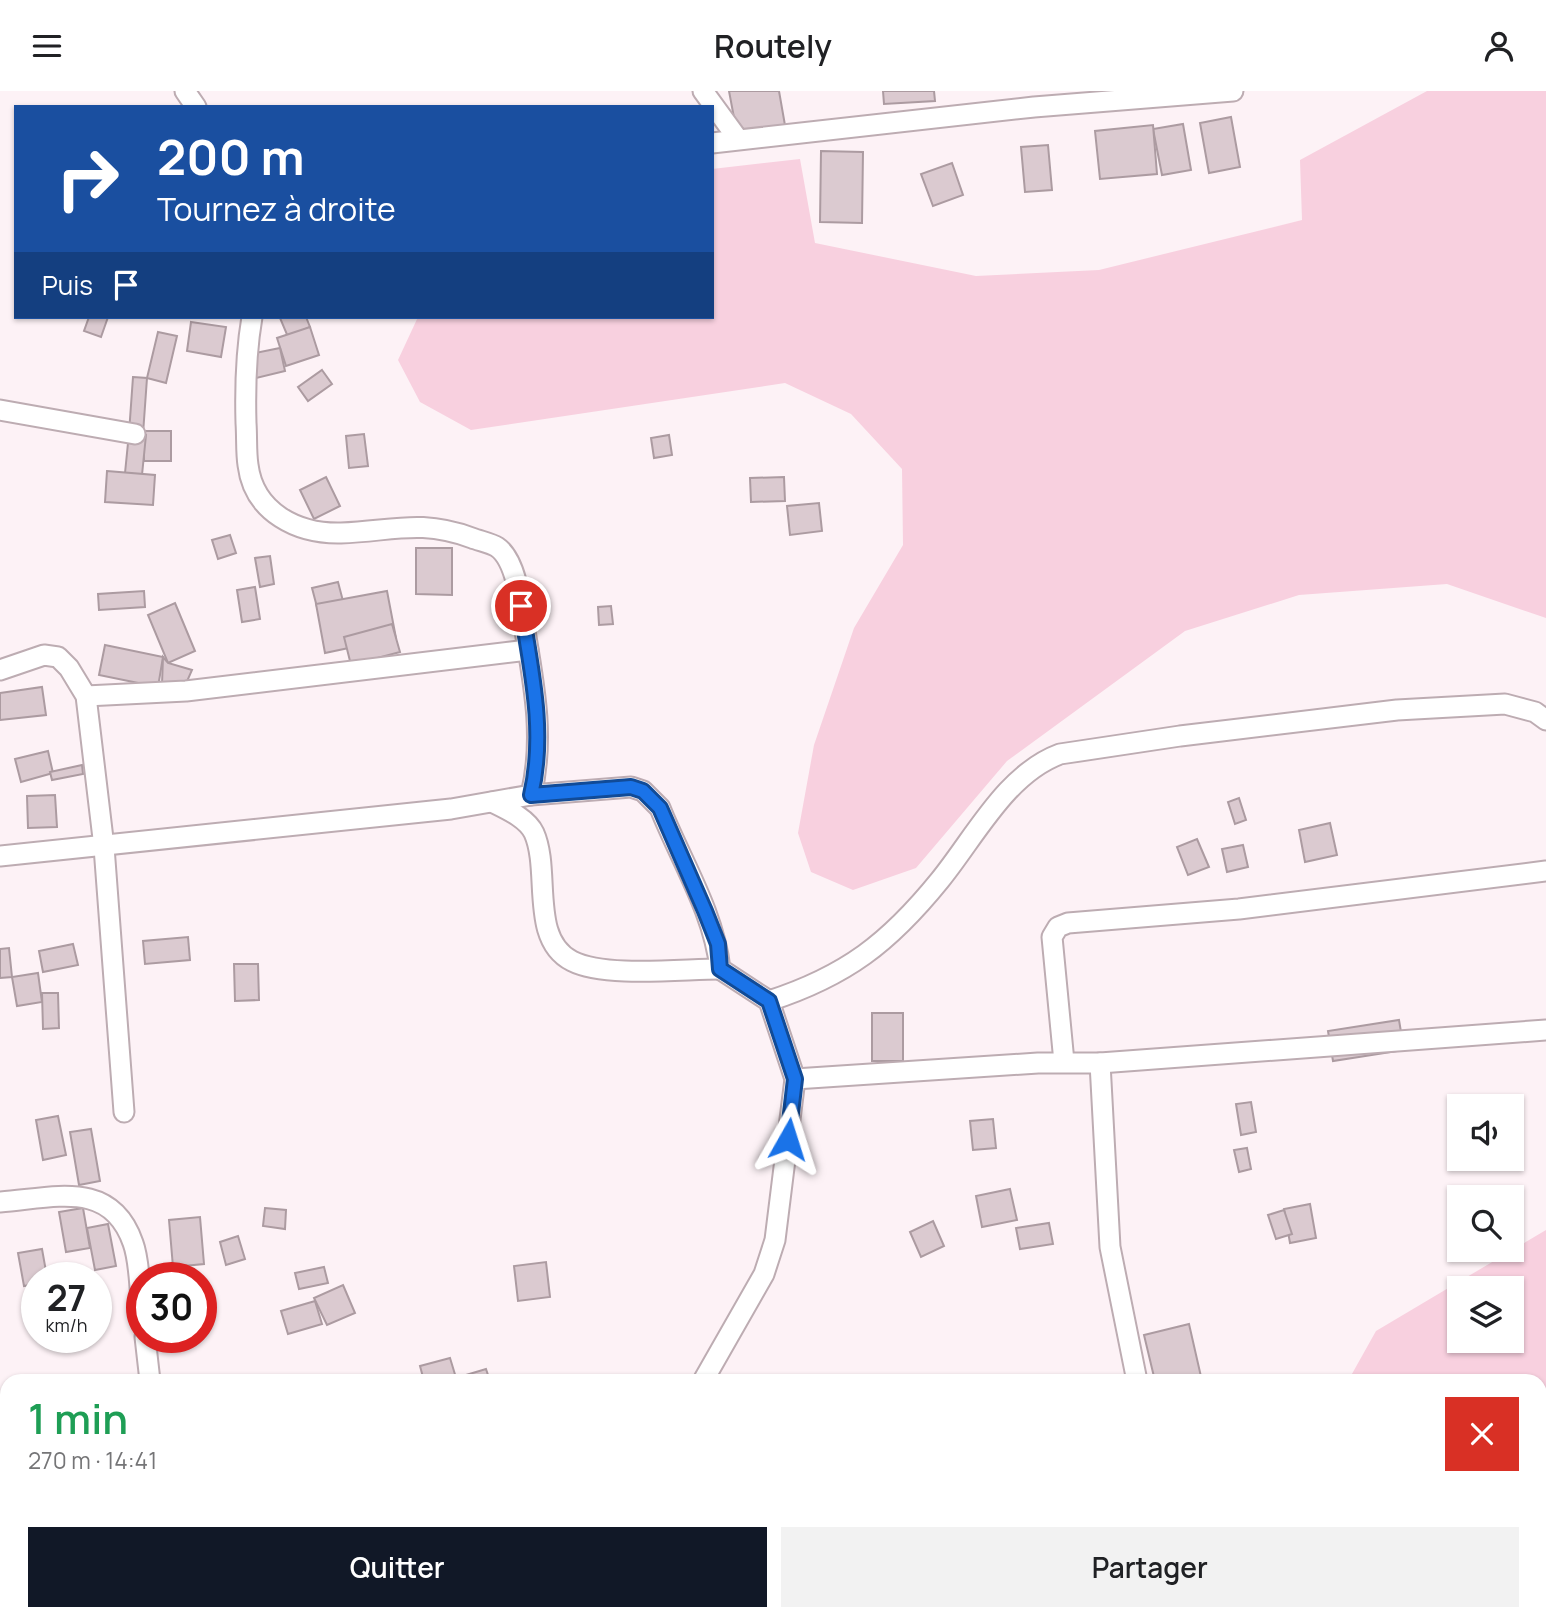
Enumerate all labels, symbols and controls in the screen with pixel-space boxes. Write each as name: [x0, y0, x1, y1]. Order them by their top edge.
text: Routely: [714, 24, 832, 68]
icon: menu: [28, 27, 66, 65]
icon: person: [1480, 27, 1518, 65]
text: 200 m: [157, 123, 305, 190]
icon: right: [42, 133, 133, 224]
text: Tournez à droite: [157, 187, 396, 231]
icon: arrive: [107, 266, 145, 304]
text: Puis: [42, 267, 93, 303]
pin: [491, 576, 551, 636]
icon: arrive: [502, 587, 540, 625]
map controls: [1447, 1094, 1524, 1353]
button: sound: [1447, 1094, 1524, 1171]
position arrow: [751, 1102, 825, 1176]
button: search: [1447, 1185, 1524, 1262]
speed limit sign: 30: [126, 1262, 217, 1353]
text: 27: [47, 1274, 86, 1322]
button: layers: [1447, 1276, 1524, 1353]
text: km/h: [46, 1313, 87, 1337]
text: 1 min: [28, 1389, 128, 1447]
button: close: [1445, 1397, 1519, 1471]
text: 270 m · 14:41: [28, 1444, 157, 1476]
button: Quitter: [28, 1527, 767, 1607]
button: Partager: [781, 1527, 1519, 1607]

